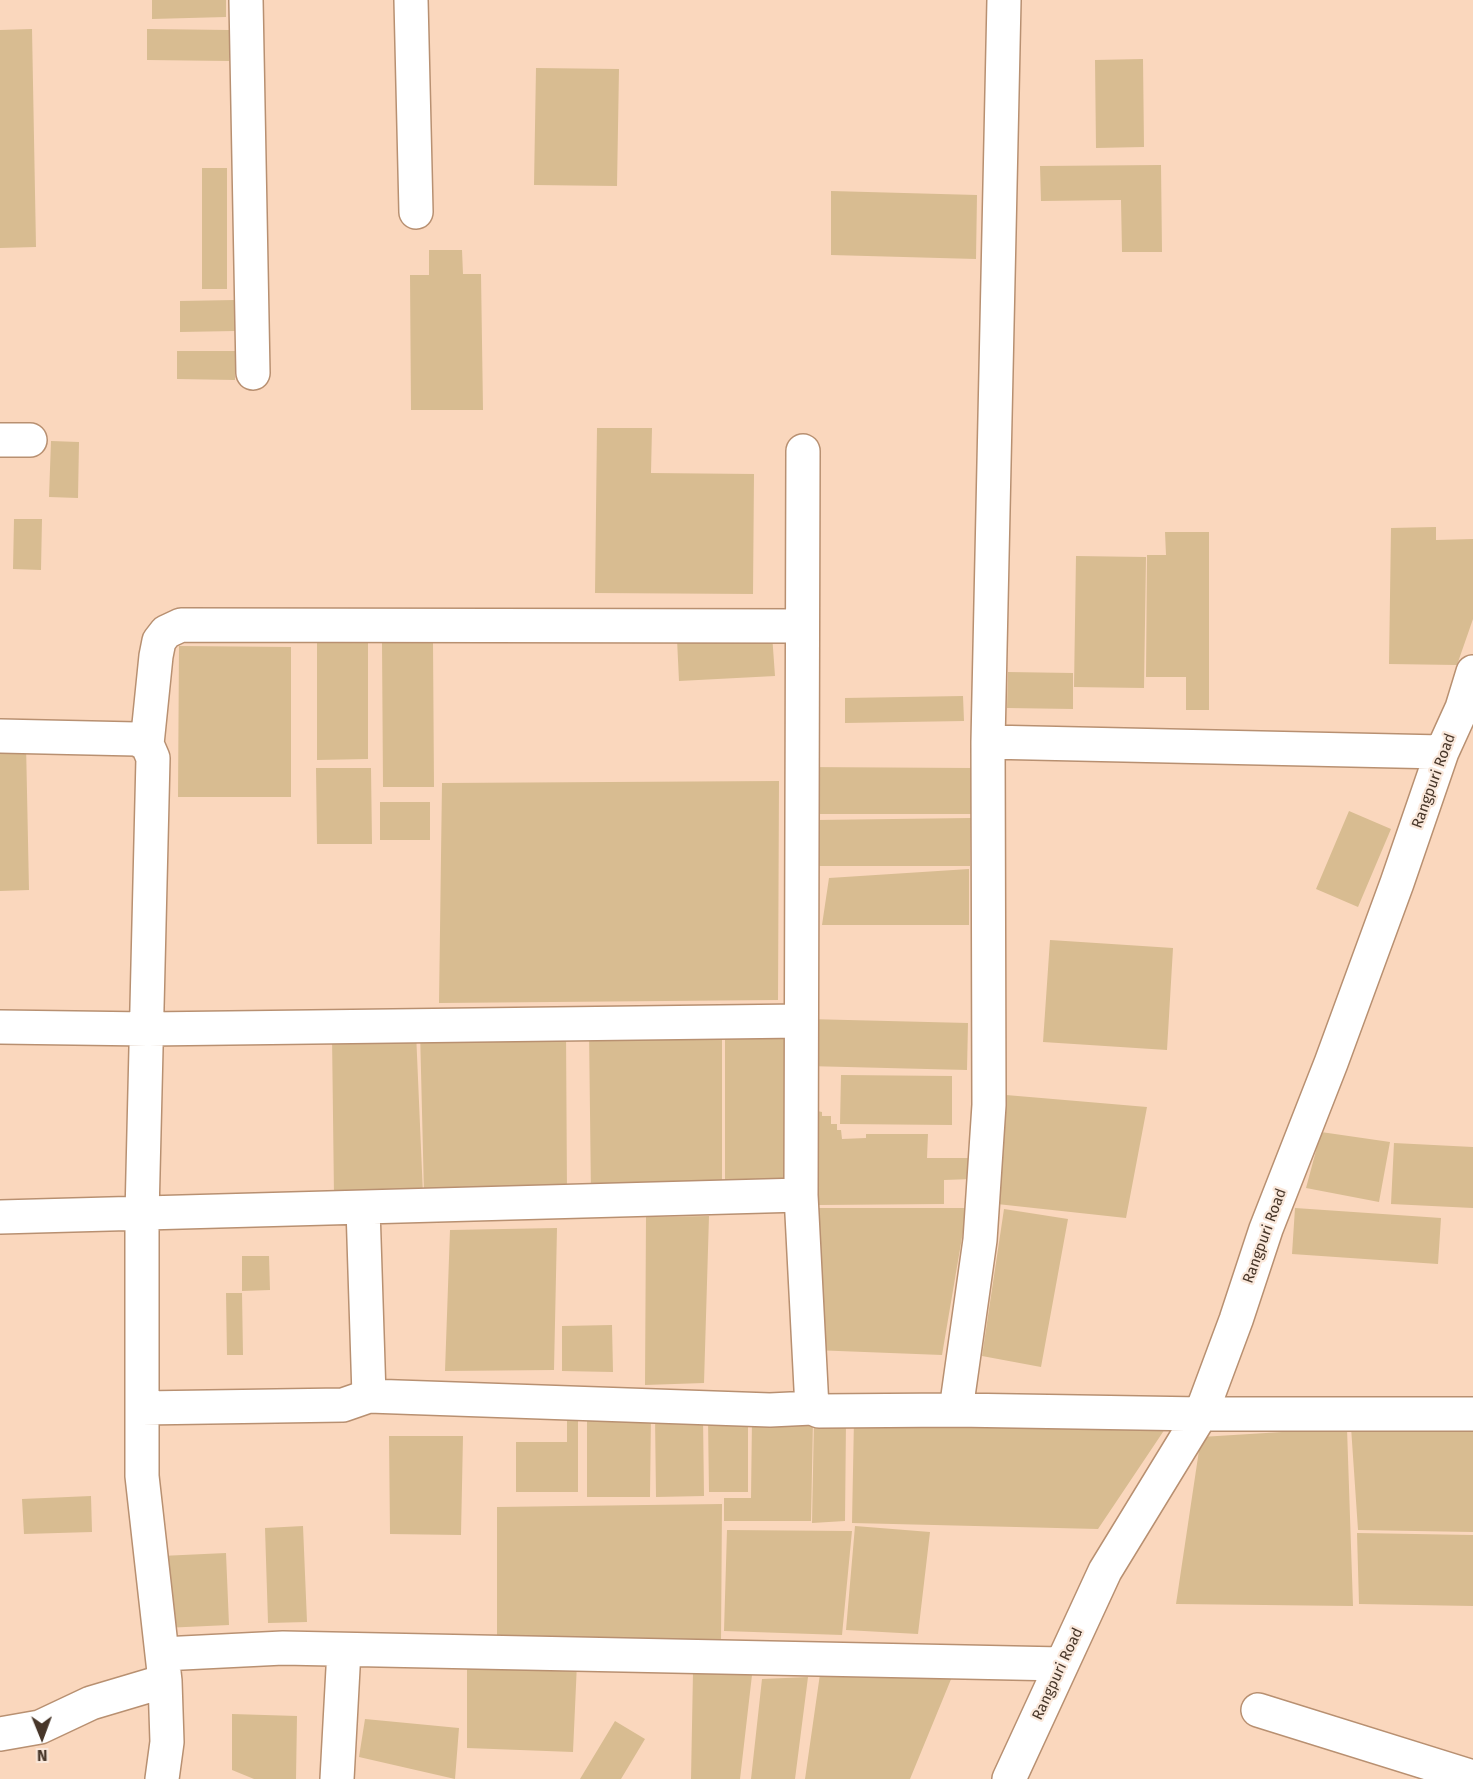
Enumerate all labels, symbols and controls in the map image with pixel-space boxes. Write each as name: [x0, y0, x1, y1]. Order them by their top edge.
street label: Rangpuri Road: [1408, 731, 1460, 831]
street label: Rangpuri Road: [1239, 1186, 1291, 1286]
street label: Rangpuri Road: [1029, 1625, 1087, 1723]
north arrow: [12, 1707, 72, 1767]
text: N: [37, 1746, 48, 1765]

